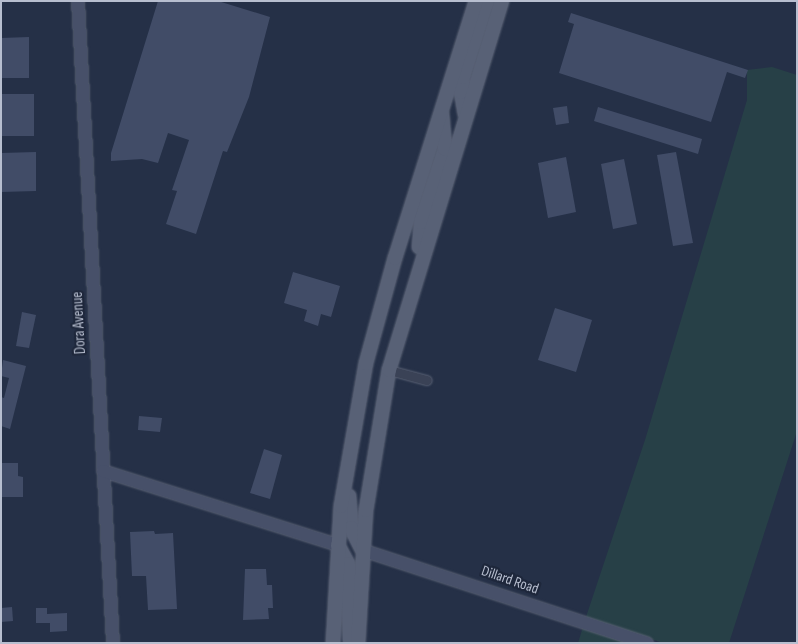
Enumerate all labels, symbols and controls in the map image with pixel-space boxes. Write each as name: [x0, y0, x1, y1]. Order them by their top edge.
street label: Dora Avenue: [68, 291, 90, 355]
street label: Dillard Road: [479, 562, 541, 598]

